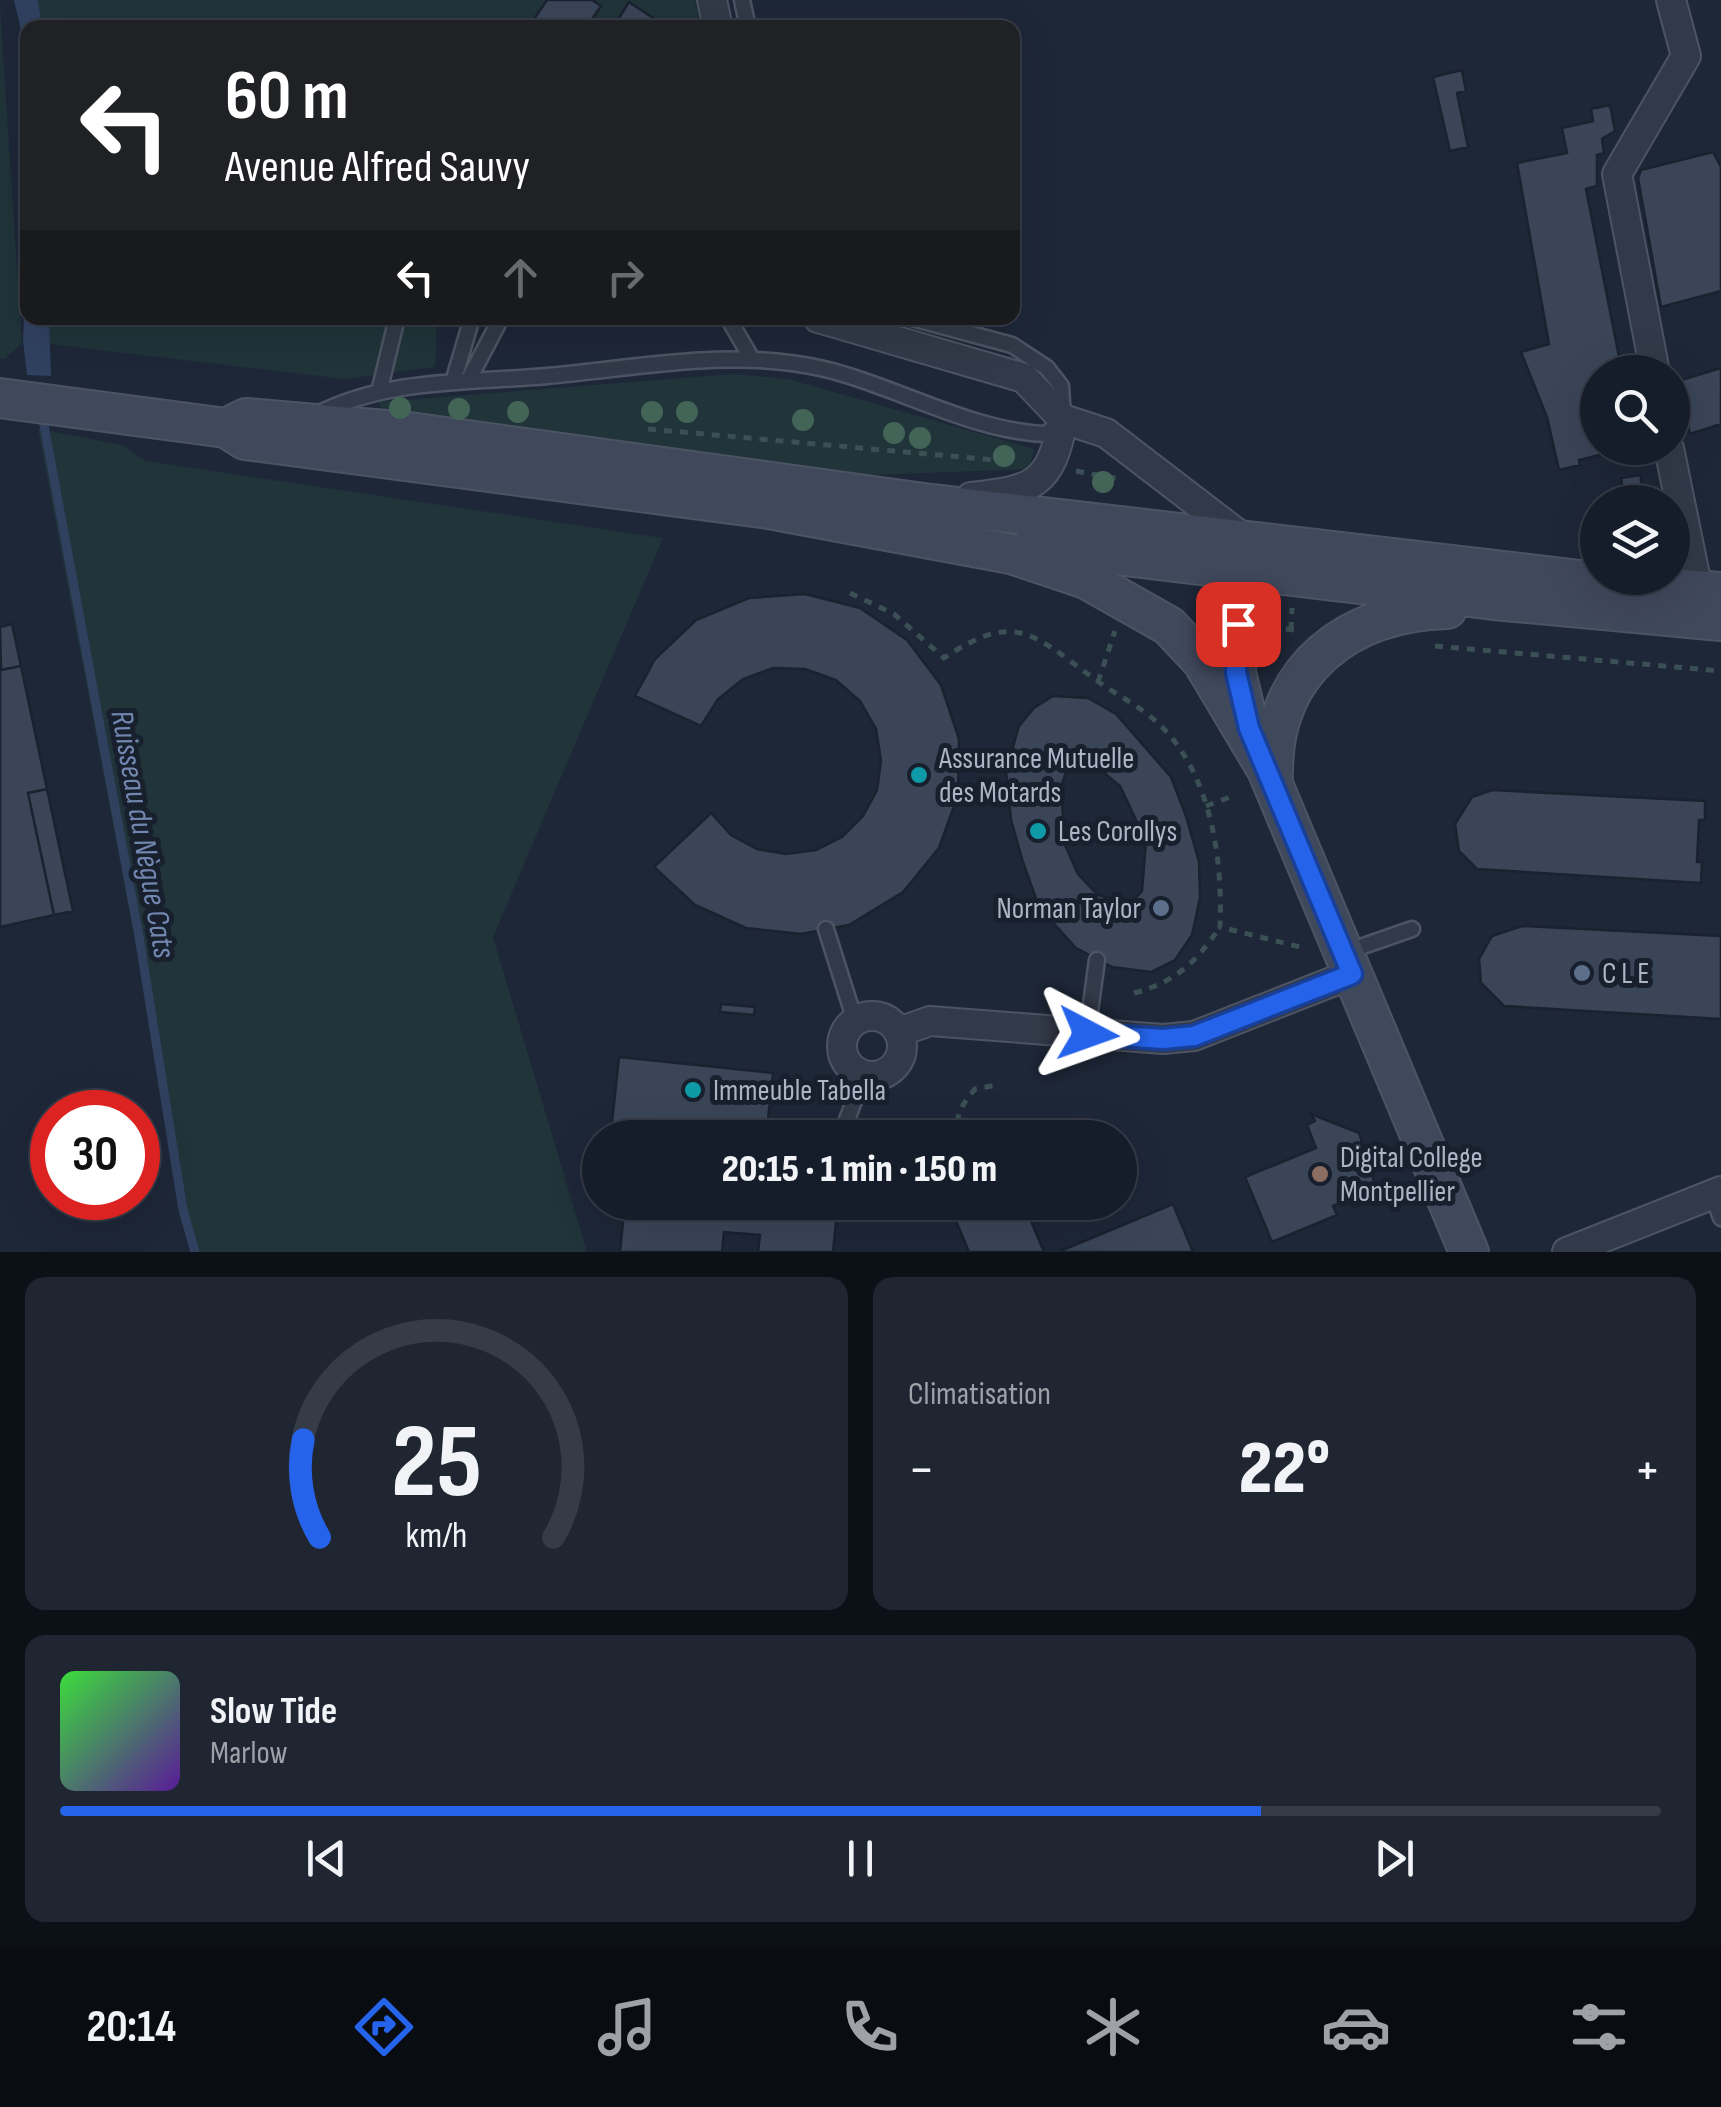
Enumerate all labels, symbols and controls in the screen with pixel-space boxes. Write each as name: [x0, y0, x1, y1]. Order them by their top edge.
text: 60 m: [225, 55, 349, 139]
icon: left: [60, 60, 190, 190]
text: Avenue Alfred Sauvy: [225, 140, 530, 195]
icon: left: [388, 250, 443, 305]
icon: ahead: [493, 250, 548, 305]
icon: right: [598, 250, 653, 305]
map controls: [1580, 355, 1690, 595]
button: search: [1580, 355, 1690, 465]
button: layers: [1580, 485, 1690, 595]
pin: [1196, 582, 1281, 667]
icon: arrive: [1211, 597, 1266, 652]
water label: Ruisseau du Nègue Cats: [102, 707, 184, 962]
place label: Assurance Mutuelle des Motards: [938, 741, 1134, 811]
marker: Assurance Mutuelle des Motards: [908, 764, 930, 786]
place label: Les Corollys: [1058, 814, 1177, 850]
marker: Les Corollys: [1027, 820, 1049, 842]
place label: Norman Taylor: [996, 891, 1141, 927]
marker: Norman Taylor: [1150, 897, 1172, 919]
place label: C L E: [1602, 956, 1650, 992]
marker: C L E: [1571, 962, 1593, 984]
position arrow: [1036, 982, 1140, 1086]
place label: Immeuble Tabella: [713, 1073, 886, 1109]
marker: Immeuble Tabella: [682, 1079, 704, 1101]
speed limit sign: 30: [30, 1090, 160, 1220]
place label: Digital College Montpellier: [1340, 1140, 1483, 1210]
text: 20:15 · 1 min · 150 m: [722, 1147, 997, 1192]
marker: Digital College Montpellier: [1309, 1163, 1331, 1185]
text: Climatisation: [908, 1375, 1051, 1414]
text: 25: [391, 1401, 482, 1526]
text: 22°: [1239, 1424, 1330, 1515]
text: −: [908, 1437, 935, 1504]
text: +: [1634, 1437, 1661, 1504]
text: km/h: [406, 1515, 467, 1558]
text: Slow Tide: [210, 1689, 337, 1734]
text: Marlow: [210, 1734, 288, 1773]
icon: previous: [299, 1831, 354, 1886]
icon: pause: [833, 1831, 888, 1886]
icon: next: [1367, 1831, 1422, 1886]
icon: directions: [349, 1992, 419, 2062]
icon: music: [592, 1992, 662, 2062]
icon: phone: [835, 1992, 905, 2062]
icon: climate: [1078, 1992, 1148, 2062]
icon: car: [1321, 1992, 1391, 2062]
icon: filters: [1564, 1992, 1634, 2062]
text: 20:14: [87, 2000, 176, 2055]

